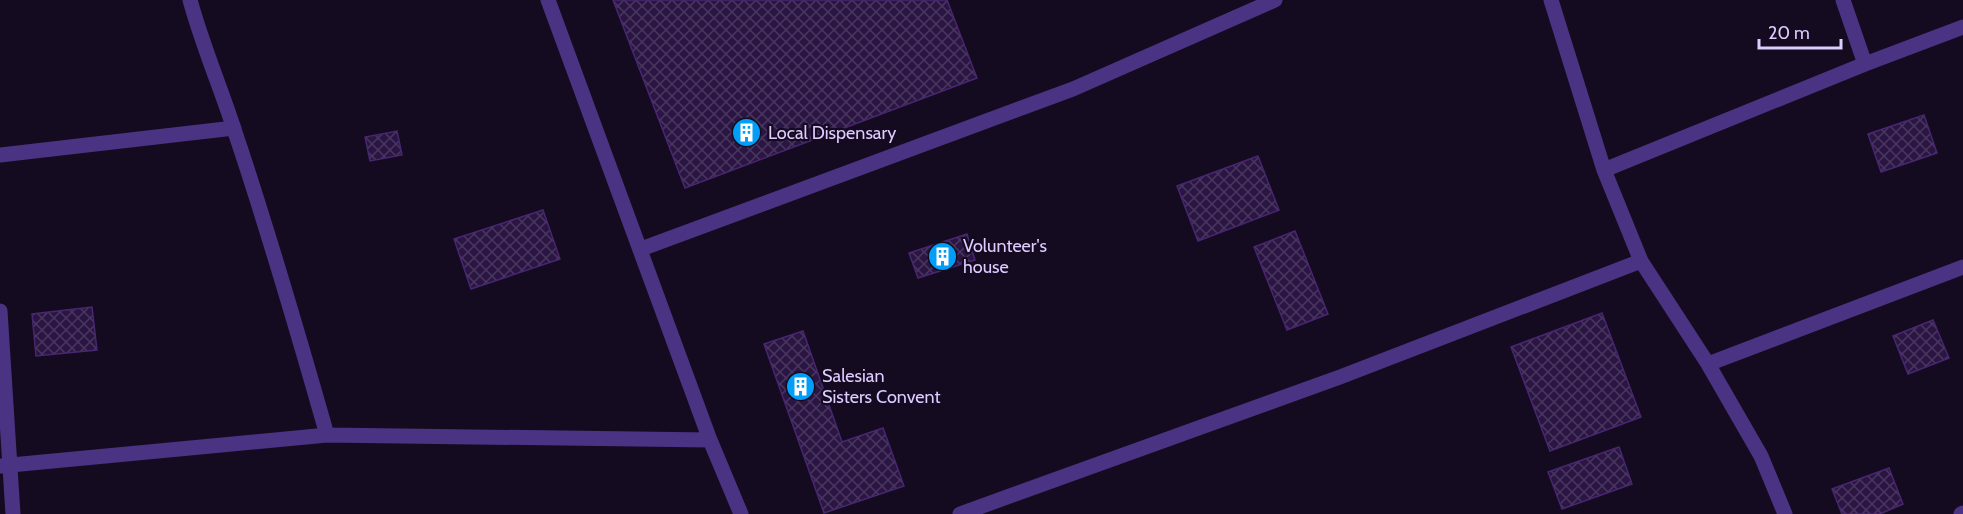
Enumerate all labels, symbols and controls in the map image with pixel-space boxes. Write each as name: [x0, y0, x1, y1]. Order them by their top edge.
scale bar: [1759, 12, 1842, 50]
text: 20 m: [1768, 22, 1810, 44]
building icon: Local Dispensary: [731, 117, 763, 149]
place label: Local Dispensary: [768, 122, 896, 144]
place label: Volunteer's house: [963, 235, 1047, 278]
building icon: Volunteer's house: [926, 240, 958, 272]
place label: Salesian Sisters Convent: [822, 365, 941, 408]
building icon: Salesian Sisters Convent: [785, 370, 817, 402]

